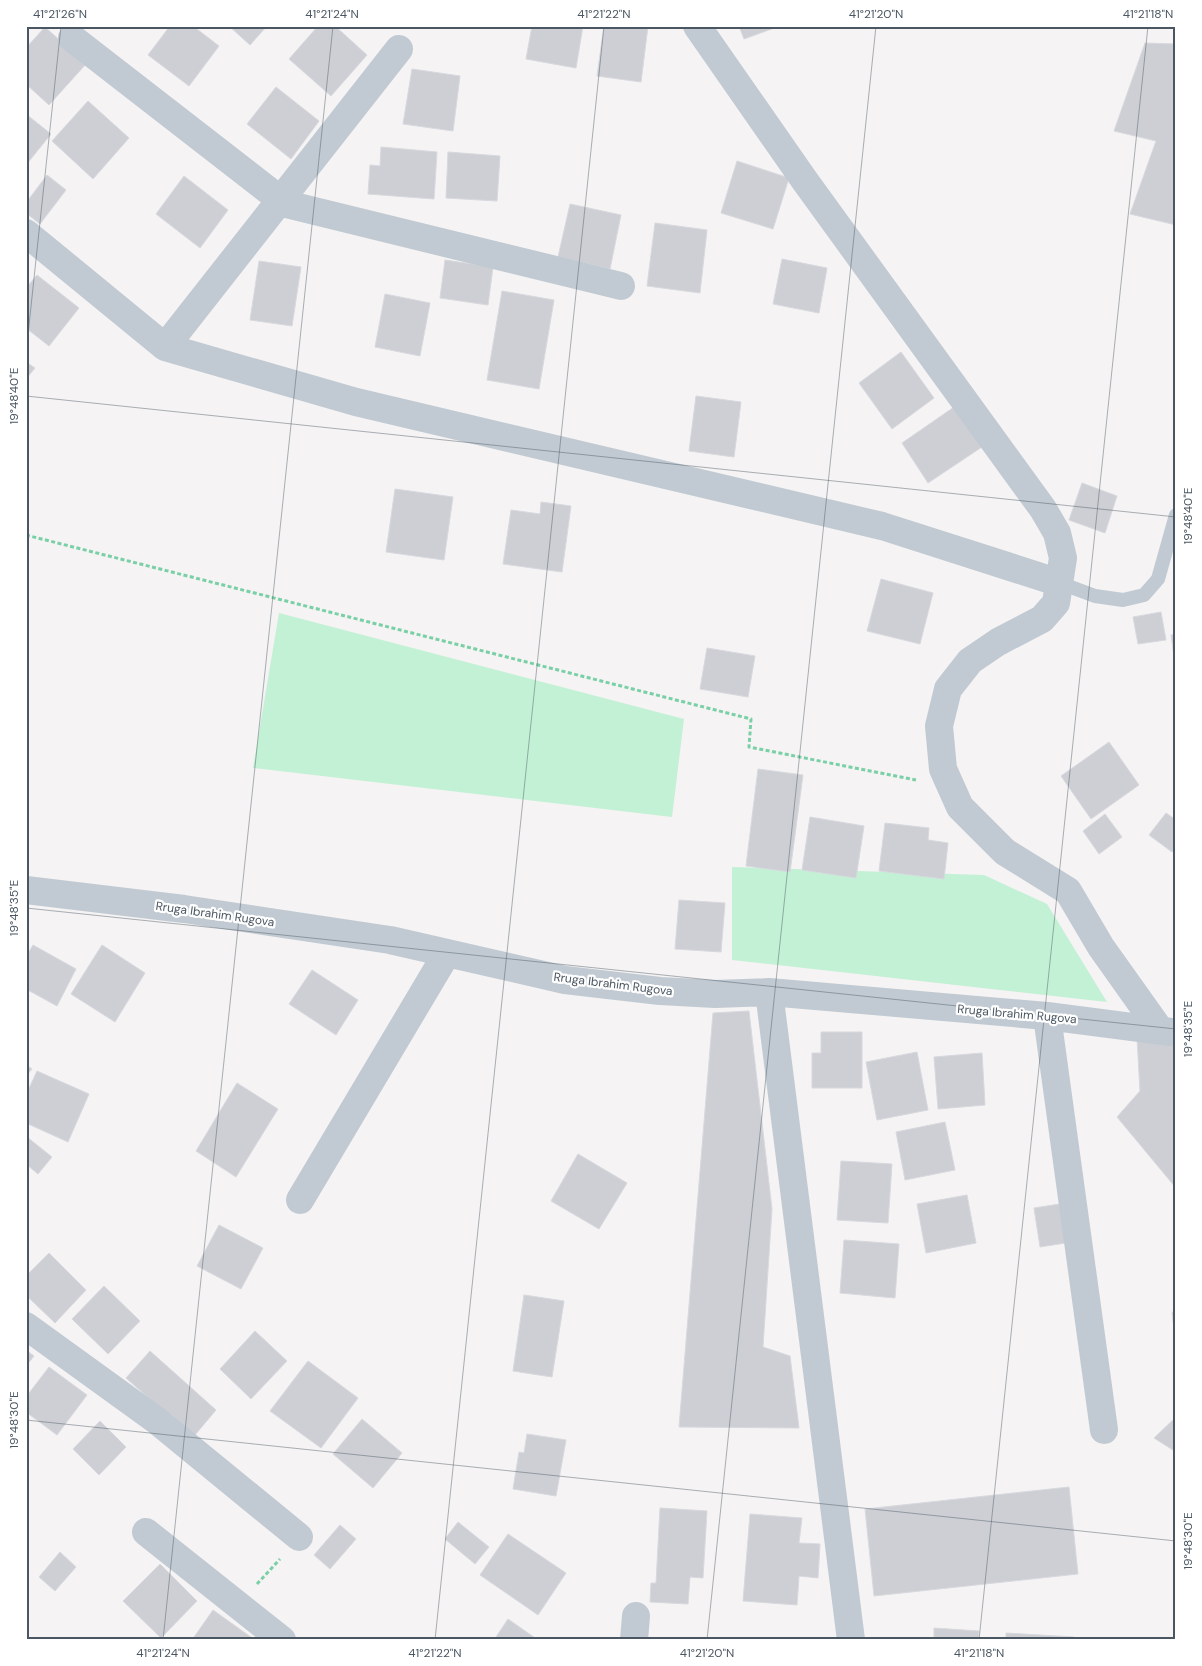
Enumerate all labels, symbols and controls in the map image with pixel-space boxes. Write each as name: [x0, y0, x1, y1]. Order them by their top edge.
text: 41°21'26"N: [33, 6, 87, 22]
text: 41°21'24"N: [305, 6, 359, 22]
text: 41°21'22"N: [577, 6, 631, 22]
text: 41°21'20"N: [849, 6, 903, 22]
text: 41°21'18"N: [1123, 6, 1173, 22]
text: 19°48'40"E: [6, 367, 22, 425]
text: 19°48'40"E: [1180, 487, 1196, 545]
text: 19°48'35"E: [6, 880, 22, 936]
street label: Rruga Ibrahim Rugova: [155, 898, 275, 930]
street label: Rruga Ibrahim Rugova: [553, 969, 673, 999]
street label: Rruga Ibrahim Rugova: [957, 1001, 1077, 1027]
text: 19°48'35"E: [1180, 1001, 1196, 1057]
text: 19°48'30"E: [6, 1391, 22, 1449]
text: 19°48'30"E: [1180, 1512, 1196, 1570]
text: 41°21'24"N: [136, 1645, 190, 1661]
text: 41°21'22"N: [408, 1645, 462, 1661]
text: 41°21'20"N: [680, 1645, 734, 1661]
text: 41°21'18"N: [954, 1645, 1004, 1661]

